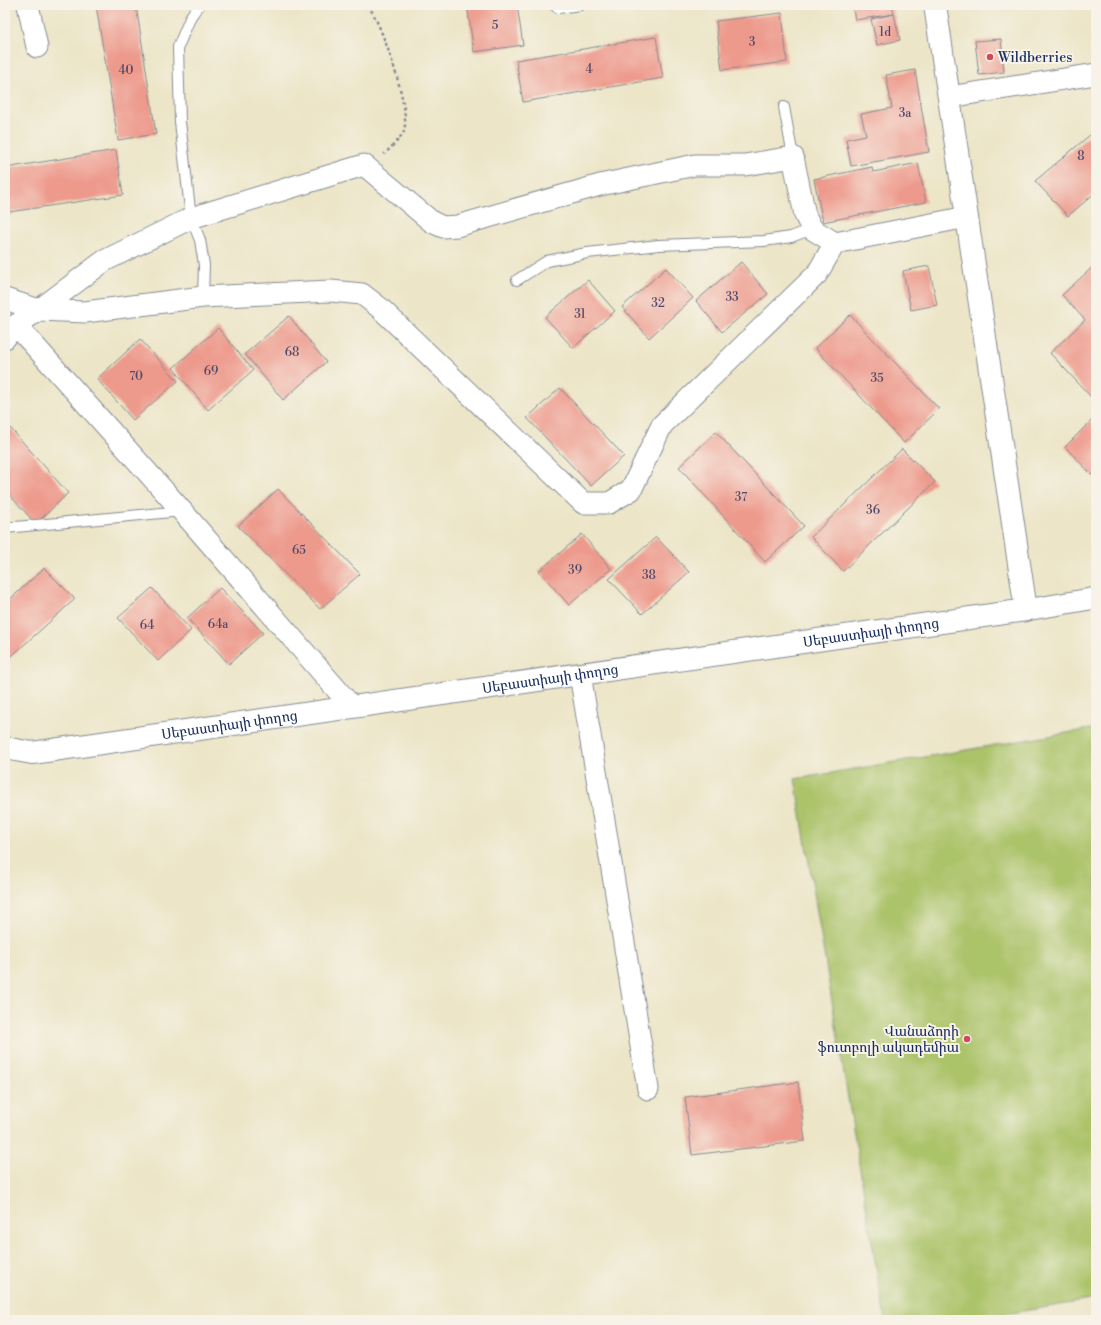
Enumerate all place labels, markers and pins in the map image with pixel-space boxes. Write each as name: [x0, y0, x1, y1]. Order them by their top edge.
place label: Wildberries: [997, 49, 1072, 67]
marker: Wildberries: [985, 52, 995, 62]
place label: Վանաձորի ֆուտբոլի ակադեմիա: [818, 1023, 959, 1057]
marker: Վանաձորի ֆուտբոլի ակադեմիա: [962, 1034, 972, 1044]

